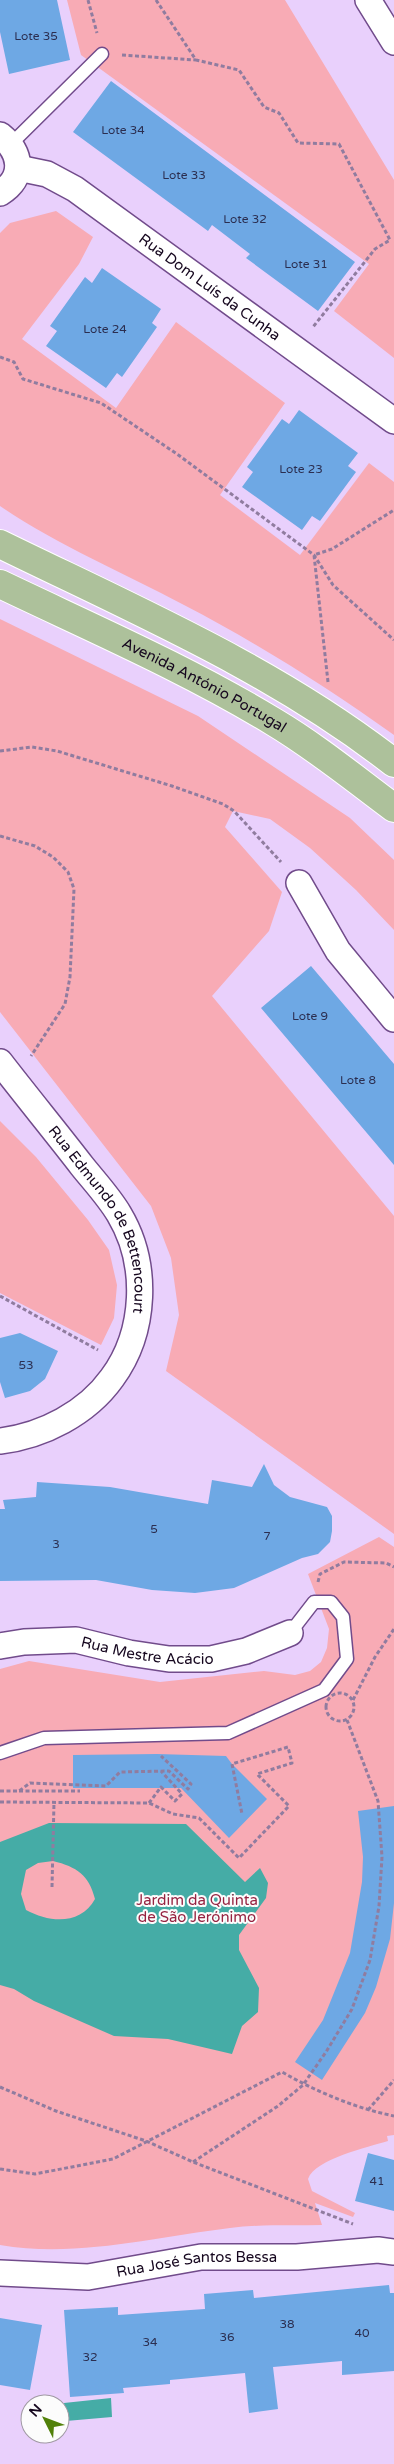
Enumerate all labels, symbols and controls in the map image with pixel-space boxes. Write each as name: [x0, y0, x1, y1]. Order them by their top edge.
house number: Lote 35: [14, 29, 58, 43]
house number: Lote 34: [101, 123, 145, 137]
house number: Lote 33: [162, 168, 206, 182]
house number: Lote 32: [223, 212, 267, 226]
street label: Rua Dom Luís da Cunha: [135, 230, 284, 344]
house number: Lote 31: [284, 257, 328, 271]
house number: Lote 24: [83, 322, 127, 336]
house number: Lote 23: [279, 462, 323, 476]
street label: Avenida António Portugal: [119, 634, 290, 736]
house number: Lote 9: [292, 1009, 328, 1023]
house number: Lote 8: [340, 1073, 376, 1087]
street label: Rua Edmundo de Bettencourt: [45, 1122, 149, 1315]
house number: 53: [18, 1358, 34, 1372]
house number: 5: [150, 1522, 158, 1536]
house number: 7: [263, 1529, 271, 1543]
house number: 3: [52, 1537, 60, 1551]
street label: Rua Mestre Acácio: [79, 1633, 214, 1668]
park label: Jardim da Quinta de São Jerónimo: [136, 1891, 258, 1926]
house number: 41: [369, 2174, 385, 2188]
street label: Rua José Santos Bessa: [115, 2248, 277, 2281]
house number: 38: [279, 2317, 295, 2331]
house number: 40: [354, 2326, 370, 2340]
house number: 36: [219, 2330, 235, 2344]
house number: 34: [142, 2335, 158, 2349]
house number: 32: [82, 2350, 98, 2364]
north arrow: [20, 2394, 70, 2444]
text: N: [26, 2401, 46, 2421]

